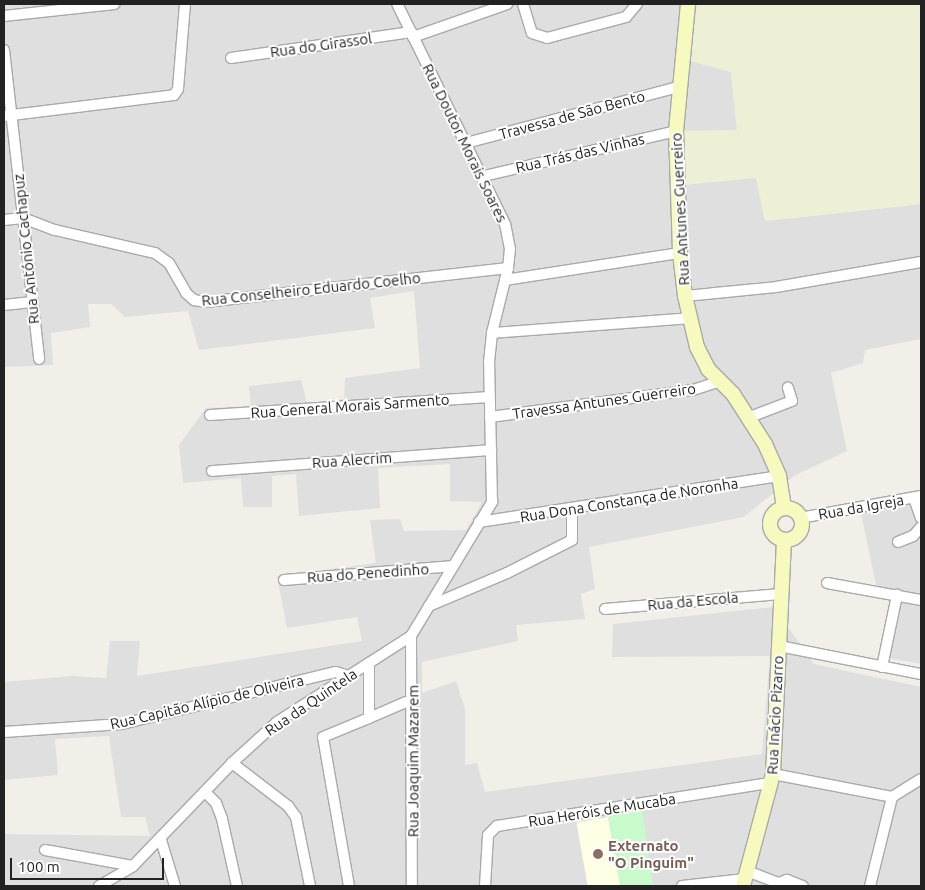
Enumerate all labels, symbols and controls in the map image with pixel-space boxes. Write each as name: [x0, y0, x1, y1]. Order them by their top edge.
street label: Rua do Girassol: [269, 29, 373, 61]
street label: Rua Doutor Morais Soares: [419, 61, 511, 225]
street label: Travessa de São Bento: [497, 87, 647, 143]
street label: Rua Trás das Vinhas: [514, 129, 646, 177]
street label: Rua Antunes Guerreiro: [667, 132, 693, 286]
street label: Rua António Cachapuz: [9, 173, 43, 325]
street label: Rua Conselheiro Eduardo Coelho: [201, 269, 421, 309]
street label: Travessa Antunes Guerreiro: [511, 379, 697, 423]
street label: Rua General Morais Sarmento: [250, 390, 450, 422]
street label: Rua Alecrim: [311, 448, 393, 472]
street label: Rua Dona Constança de Noronha: [519, 474, 739, 526]
street label: Rua da Igreja: [817, 491, 905, 523]
street label: Rua do Penedinho: [306, 560, 430, 586]
street label: Rua da Escola: [647, 588, 739, 614]
street label: Rua Inácio Pizarro: [763, 655, 787, 775]
street label: Rua da Quintela: [262, 665, 360, 739]
street label: Rua Capitão Alípio de Oliveira: [108, 671, 306, 733]
street label: Rua Joaquim Mazarem: [404, 685, 422, 837]
street label: Rua Heróis de Mucaba: [527, 789, 677, 831]
place label: Externato "O Pinguim": [608, 836, 694, 871]
scale bar: [12, 848, 166, 880]
marker: Externato "O Pinguim": [592, 848, 604, 860]
text: 100 m: [18, 858, 60, 875]

